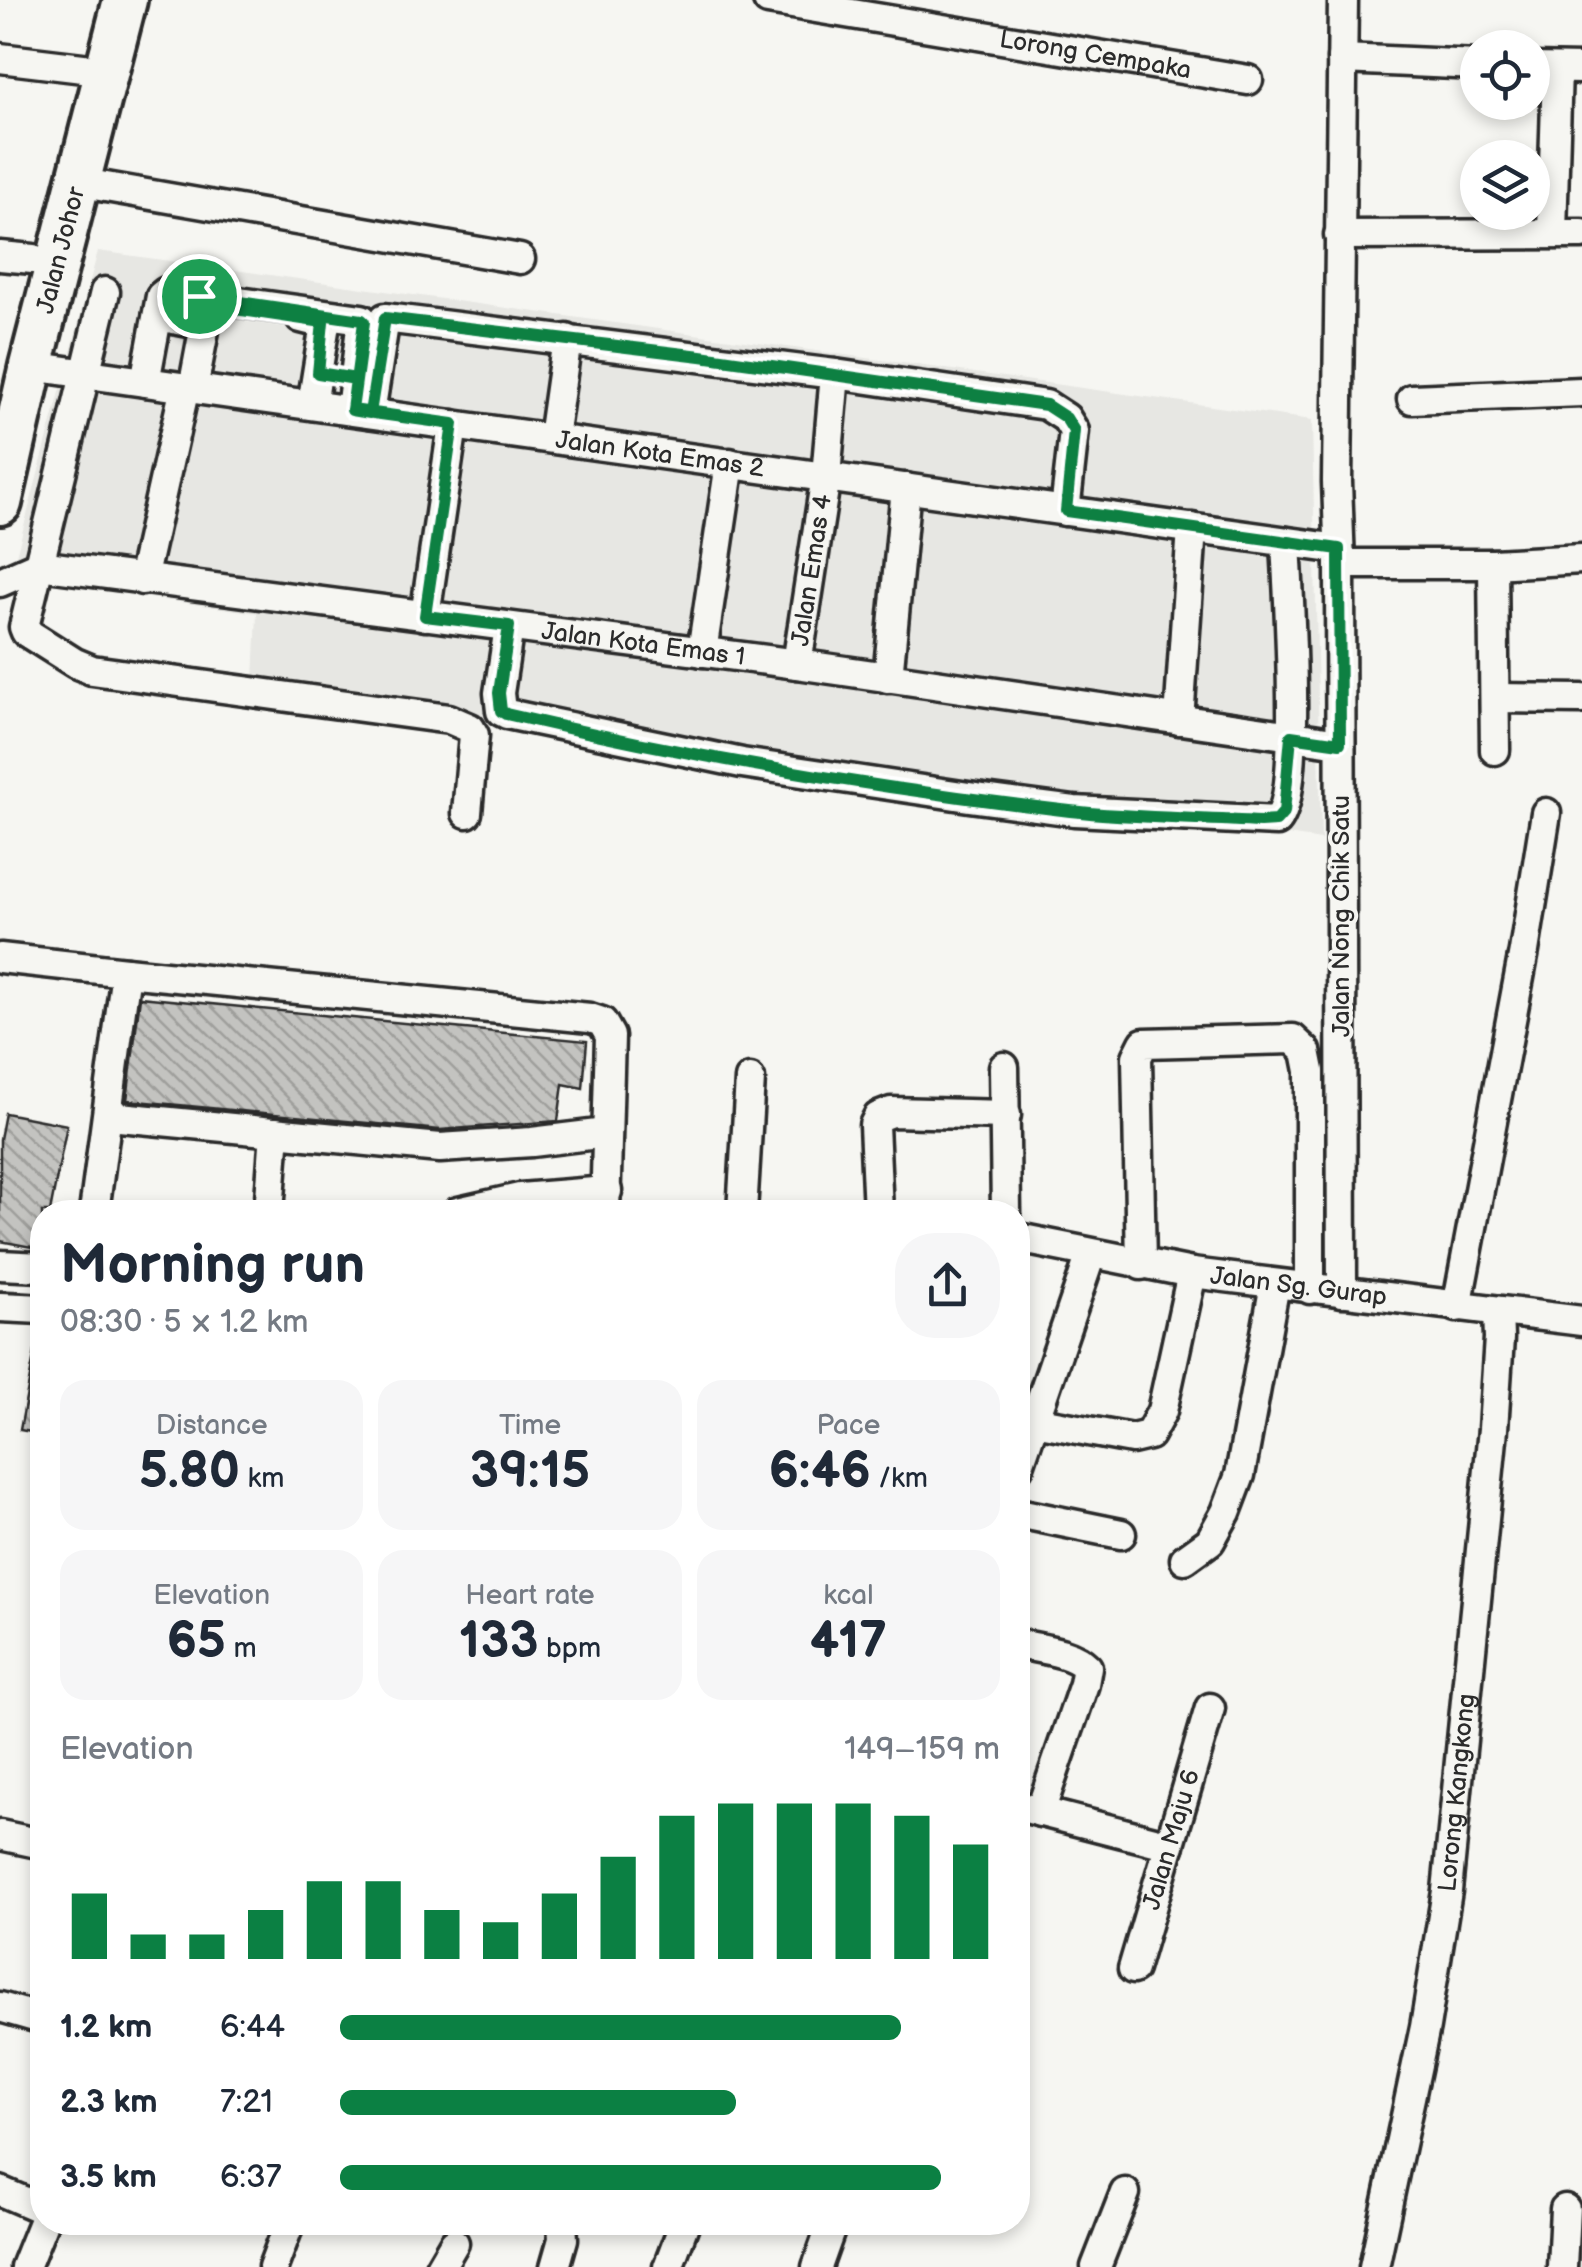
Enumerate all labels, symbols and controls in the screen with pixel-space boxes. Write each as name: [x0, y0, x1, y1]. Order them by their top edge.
street label: Lorong Cempaka: [997, 23, 1194, 86]
map controls: [1460, 30, 1550, 230]
button: locate: [1460, 30, 1550, 120]
button: layers: [1460, 140, 1550, 230]
street label: Jalan Johor: [30, 183, 92, 317]
pin: [157, 254, 242, 339]
icon: arrive: [172, 269, 227, 324]
street label: Jalan Kota Emas 2: [554, 424, 766, 484]
street label: Jalan Emas 4: [785, 492, 838, 648]
street label: Jalan Kota Emas 1: [540, 615, 747, 673]
street label: Jalan Nong Chik Satu: [1326, 795, 1357, 1037]
text: Morning run: [60, 1232, 365, 1299]
button: share: [895, 1233, 1000, 1338]
street label: Jalan Sg. Gurap: [1209, 1260, 1389, 1312]
text: 08:30 · 5 × 1.2 km: [60, 1303, 308, 1342]
text: Distance: [156, 1409, 268, 1442]
text: Time: [499, 1409, 561, 1442]
text: Pace: [816, 1409, 880, 1442]
text: 5.80: [139, 1442, 240, 1502]
text: 39:15: [470, 1442, 590, 1502]
text: 6:46: [769, 1442, 871, 1502]
text: km: [240, 1462, 284, 1495]
text: /km: [871, 1462, 928, 1495]
text: Elevation: [153, 1579, 270, 1612]
text: Heart rate: [465, 1579, 595, 1612]
text: kcal: [823, 1579, 873, 1612]
text: 65: [167, 1612, 226, 1672]
text: 133: [459, 1612, 538, 1672]
text: 417: [810, 1612, 887, 1672]
text: m: [226, 1632, 257, 1665]
text: bpm: [538, 1632, 601, 1665]
street label: Lorong Kangkong: [1432, 1692, 1482, 1893]
text: Elevation: [60, 1730, 193, 1769]
text: 149–159 m: [844, 1730, 1000, 1769]
street label: Jalan Maju 6: [1136, 1766, 1207, 1913]
text: 1.2 km: [60, 2008, 152, 2047]
text: 6:44: [220, 2008, 285, 2047]
text: 2.3 km: [60, 2083, 158, 2122]
text: 7:21: [220, 2083, 273, 2122]
text: 3.5 km: [60, 2158, 157, 2197]
text: 6:37: [220, 2158, 281, 2197]

